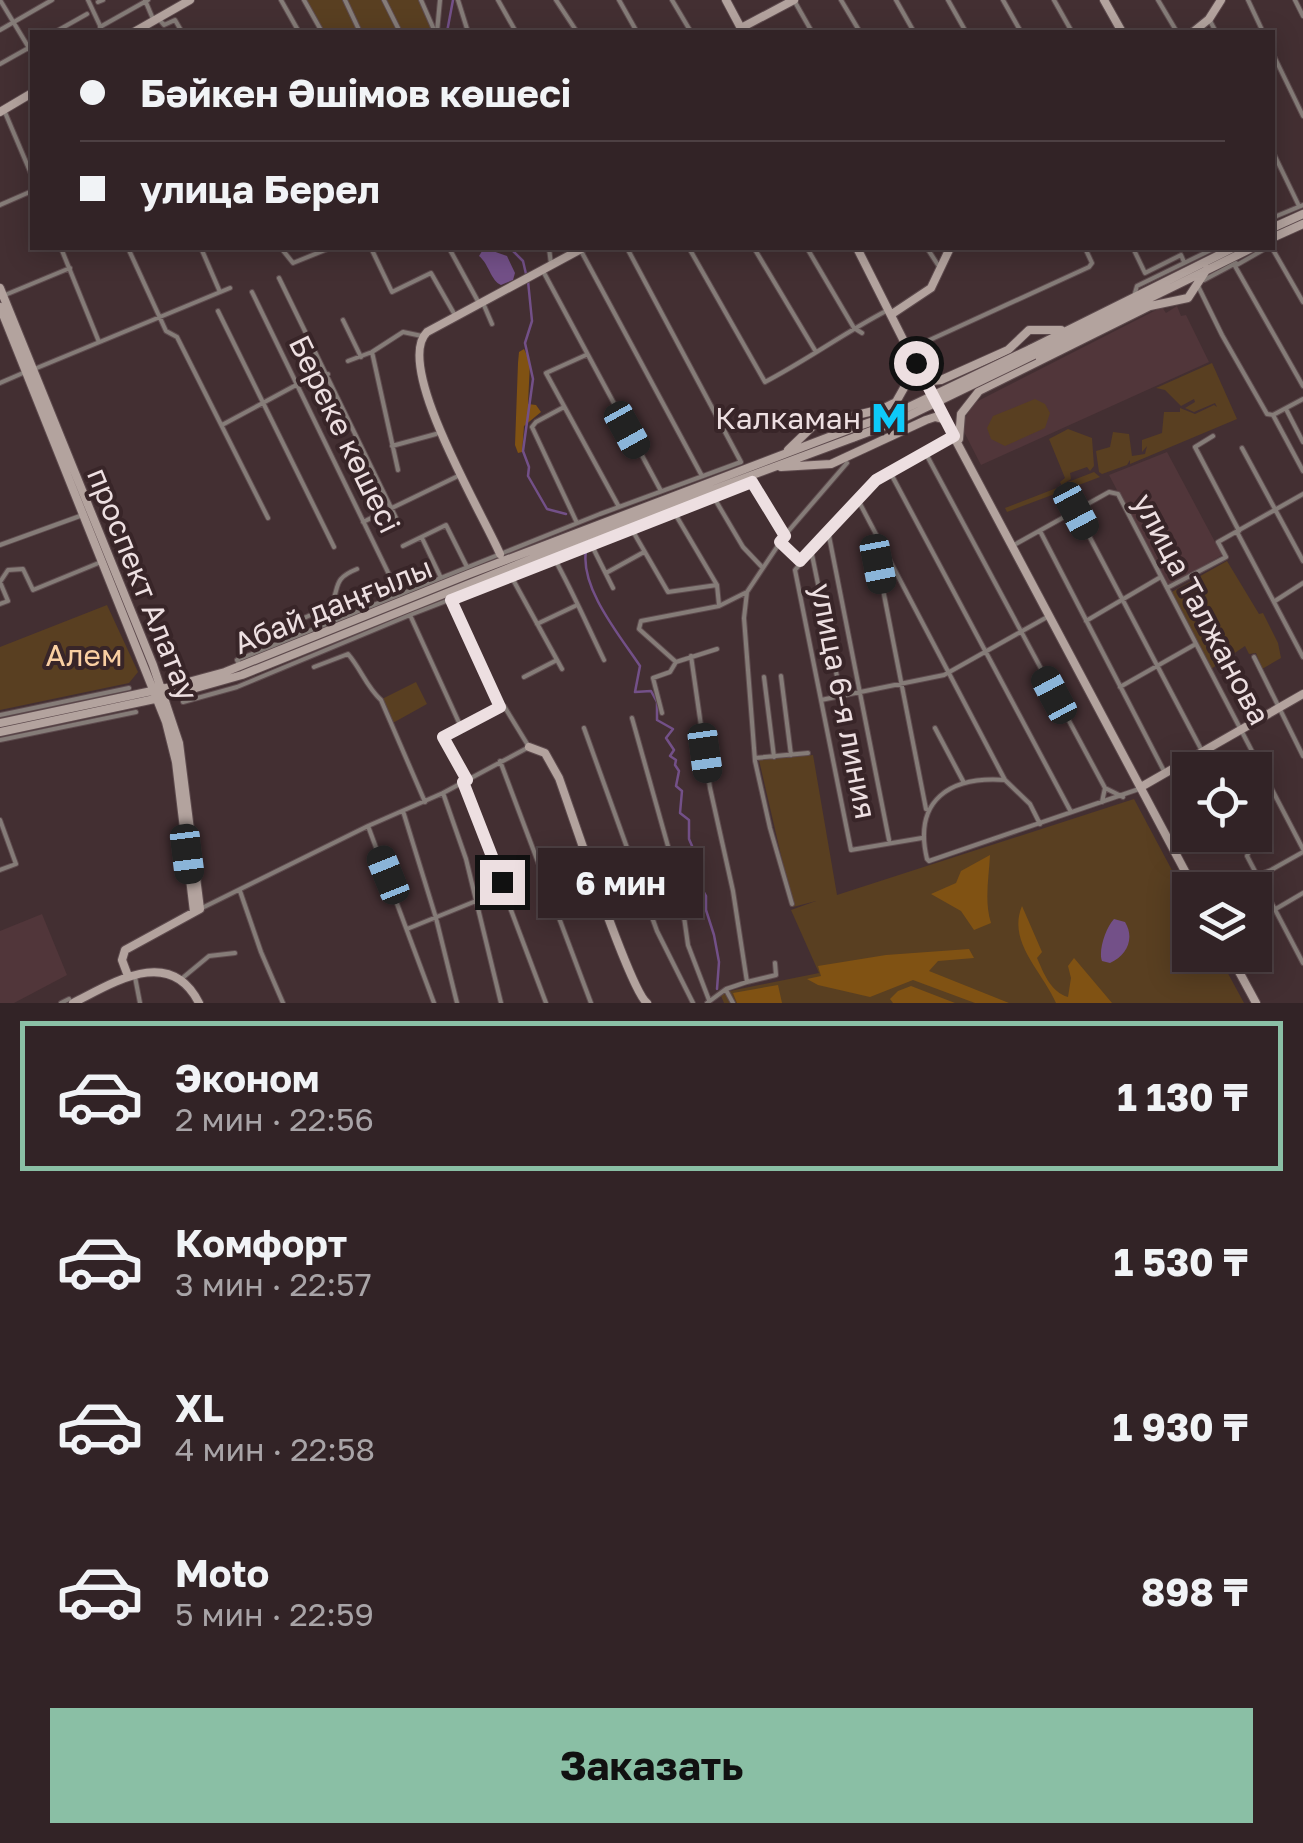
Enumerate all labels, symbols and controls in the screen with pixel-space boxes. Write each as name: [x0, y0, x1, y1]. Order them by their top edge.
text: Бәйкен Әшімов көшесі: [140, 70, 571, 115]
text: улица Берел: [140, 166, 380, 211]
street label: Береке көшесі: [282, 329, 408, 539]
route start: [894, 341, 939, 386]
car: [599, 396, 655, 464]
metro station icon: Калкаман: [870, 399, 908, 437]
place label: Калкаман: [715, 400, 861, 436]
street label: проспект Алатау: [80, 462, 206, 706]
car: [1049, 477, 1103, 545]
street label: улица Талжанова: [1126, 487, 1278, 731]
car: [858, 532, 898, 596]
street label: Абай даңғылы: [228, 549, 438, 661]
street label: улица 6-я линия: [804, 580, 884, 822]
park label: Алем: [45, 637, 123, 673]
car: [1027, 661, 1081, 729]
car: [686, 721, 724, 785]
map controls: [1172, 752, 1272, 972]
button: locate: [1172, 752, 1272, 852]
car: [168, 822, 206, 886]
car: [363, 842, 413, 908]
callout: 6 мин: [537, 847, 702, 917]
route end: [480, 860, 525, 905]
text: 6 мин: [575, 864, 666, 902]
button: layers: [1172, 872, 1272, 972]
icon: car: [55, 1051, 145, 1141]
text: Эконом: [175, 1055, 319, 1100]
text: 1 130 ₸: [1117, 1074, 1248, 1119]
text: 2 мин · 22:56: [175, 1100, 374, 1138]
icon: car: [55, 1216, 145, 1306]
text: Комфорт: [175, 1220, 347, 1265]
text: 1 530 ₸: [1114, 1239, 1248, 1284]
text: 3 мин · 22:57: [175, 1265, 372, 1303]
icon: car: [55, 1381, 145, 1471]
text: XL: [175, 1385, 224, 1430]
text: 1 930 ₸: [1113, 1404, 1248, 1449]
text: 4 мин · 22:58: [175, 1430, 375, 1468]
icon: car: [55, 1546, 145, 1636]
text: Moto: [175, 1550, 269, 1595]
text: 898 ₸: [1141, 1569, 1248, 1614]
text: 5 мин · 22:59: [175, 1595, 374, 1633]
button: Заказать: [50, 1708, 1253, 1823]

